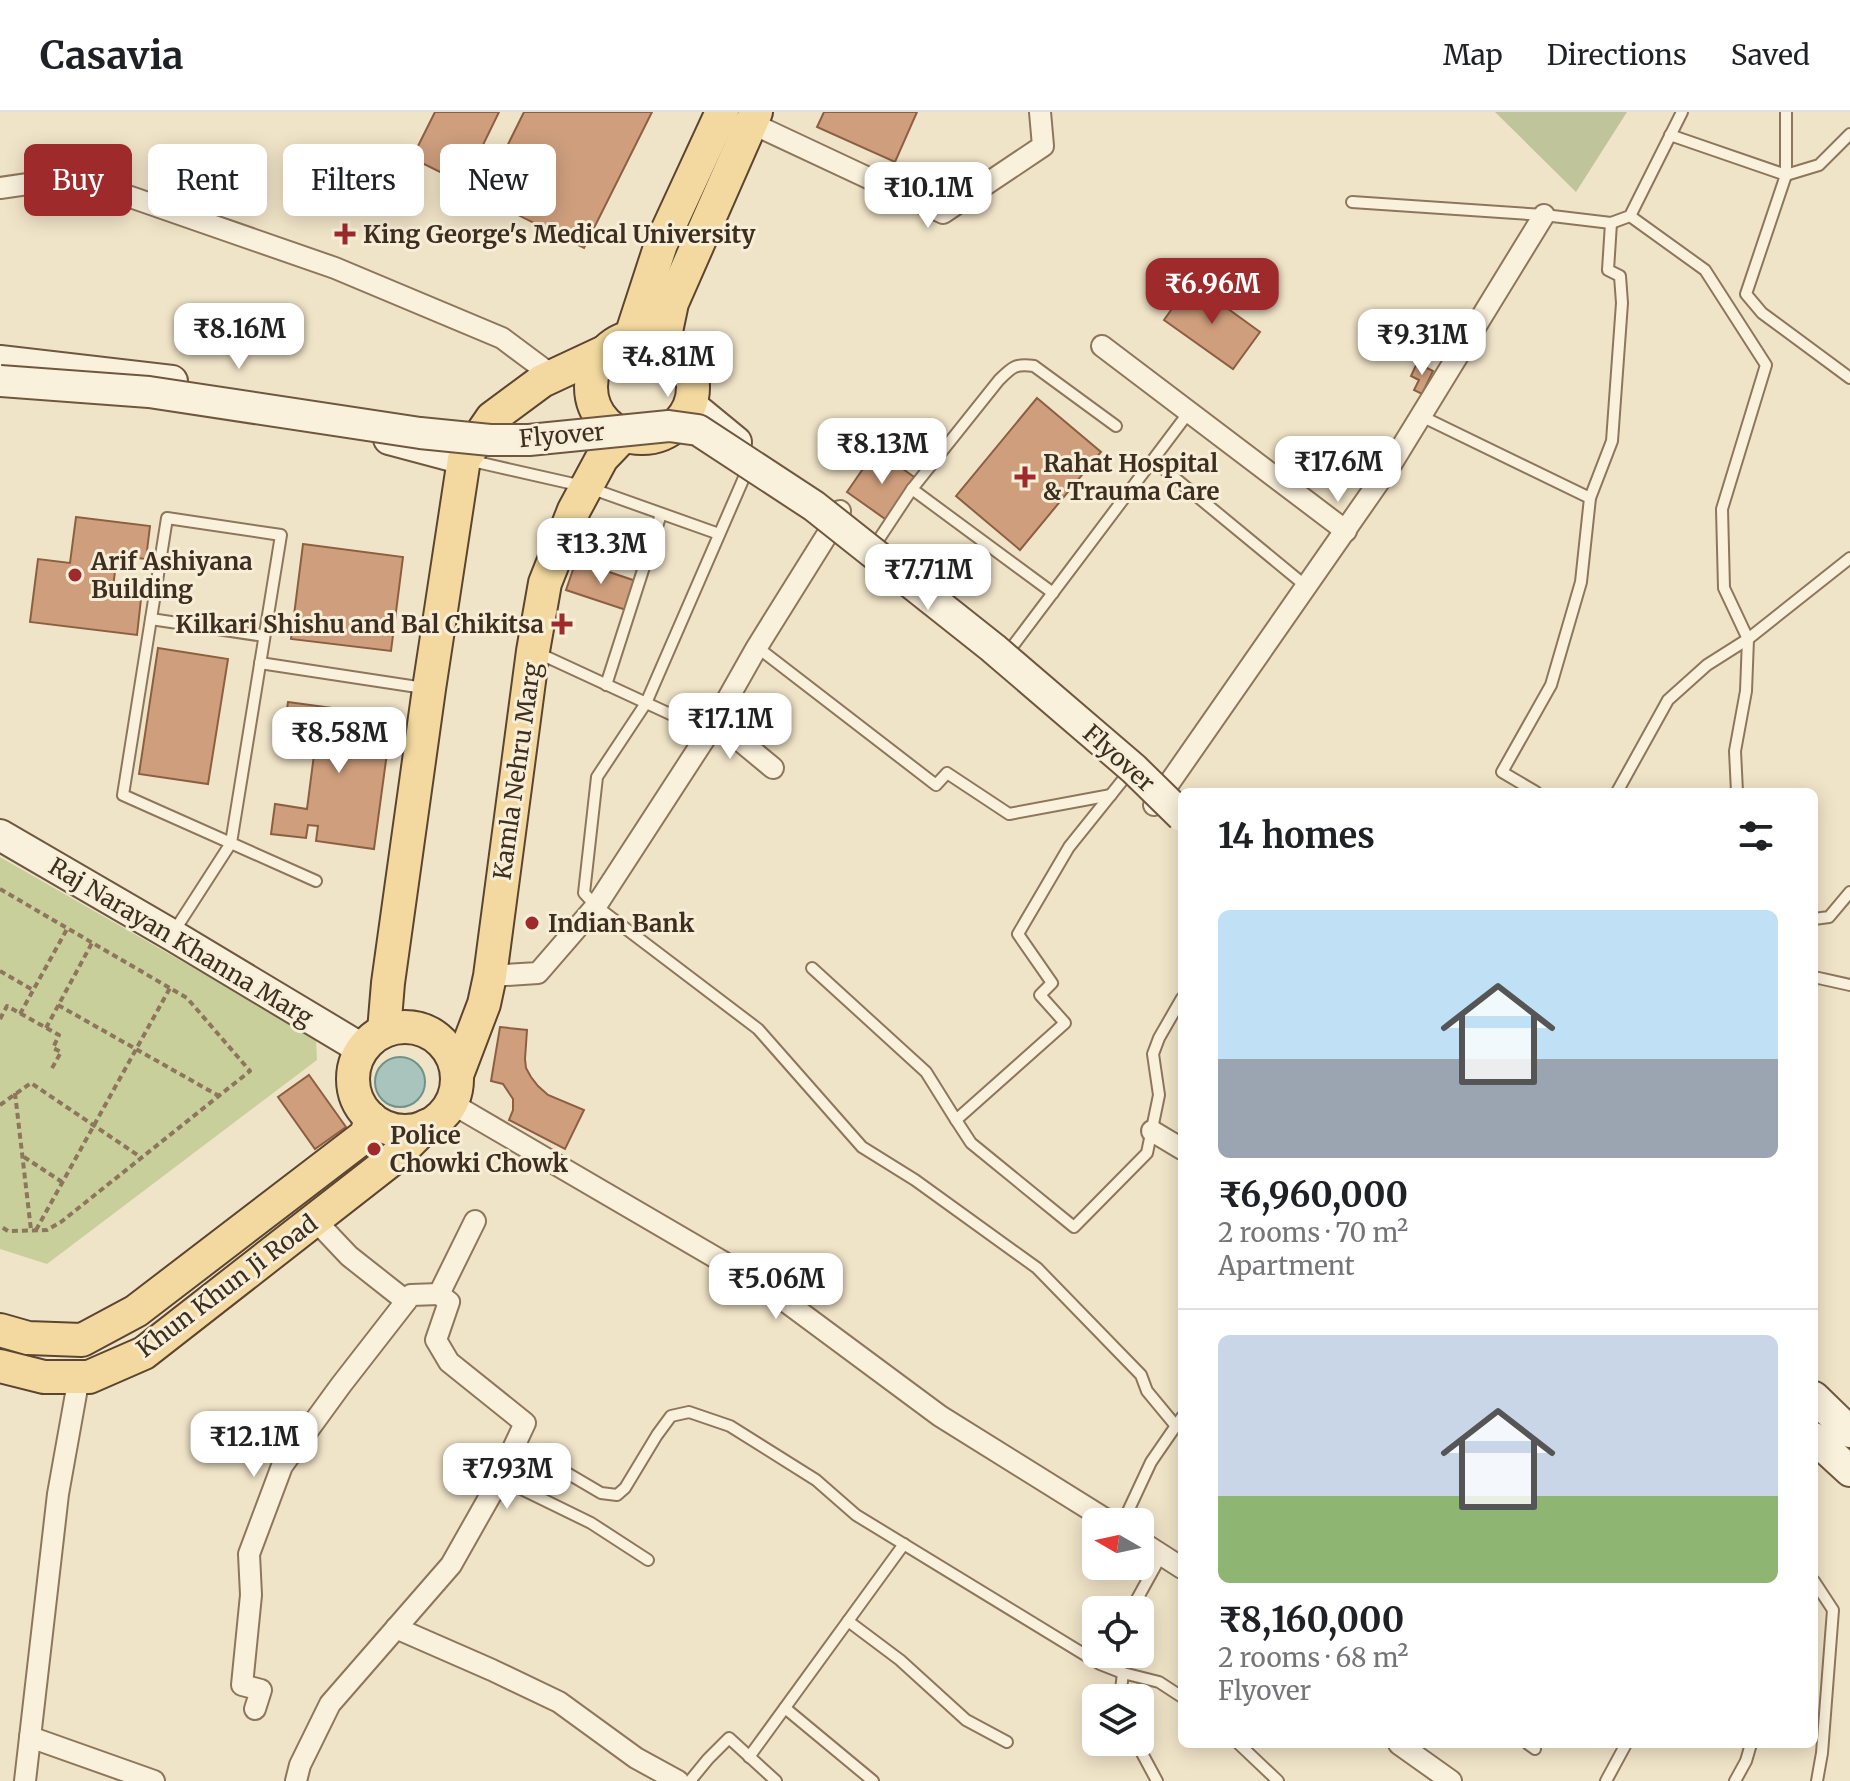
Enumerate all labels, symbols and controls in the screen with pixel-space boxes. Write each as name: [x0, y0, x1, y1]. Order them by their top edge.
text: Casavia: [40, 32, 184, 79]
text: Map: [1443, 37, 1503, 73]
text: Directions: [1547, 37, 1687, 73]
text: Saved: [1731, 37, 1810, 73]
chip: Buy: [24, 144, 132, 216]
chip: Rent: [148, 144, 267, 216]
chip: Filters: [283, 144, 424, 216]
chip: New: [440, 144, 556, 216]
pin: ₹10.1M: [863, 162, 993, 230]
text: ₹10.1M: [883, 171, 973, 204]
place label: King George's Medical University: [363, 219, 756, 250]
marker: King George's Medical University: [334, 223, 356, 245]
pin: ₹6.96M: [1147, 258, 1277, 326]
text: ₹6.96M: [1164, 267, 1260, 300]
pin: ₹8.16M: [174, 303, 304, 371]
pin: ₹9.31M: [1357, 309, 1487, 377]
text: ₹8.16M: [192, 312, 286, 345]
text: ₹9.31M: [1376, 318, 1468, 351]
pin: ₹4.81M: [603, 331, 733, 399]
text: ₹4.81M: [621, 340, 715, 373]
street label: Flyover: [518, 416, 606, 454]
pin: ₹8.13M: [817, 418, 947, 486]
text: ₹8.13M: [836, 427, 928, 460]
pin: ₹17.6M: [1273, 436, 1403, 504]
text: ₹17.6M: [1293, 445, 1383, 478]
place label: Rahat Hospital & Trauma Care: [1043, 448, 1220, 507]
marker: Rahat Hospital & Trauma Care: [1014, 466, 1036, 488]
pin: ₹13.3M: [536, 518, 666, 586]
text: ₹13.3M: [555, 527, 647, 560]
pin: ₹7.71M: [863, 544, 993, 612]
place label: Arif Ashiyana Building: [90, 546, 253, 605]
text: ₹7.71M: [883, 553, 973, 586]
marker: Arif Ashiyana Building: [66, 566, 84, 584]
place label: Kilkari Shishu and Bal Chikitsa: [175, 609, 544, 640]
marker: Kilkari Shishu and Bal Chikitsa: [551, 613, 573, 635]
street label: Kamla Nehru Marg: [486, 660, 548, 882]
pin: ₹17.1M: [665, 693, 795, 761]
text: ₹17.1M: [687, 702, 773, 735]
pin: ₹8.58M: [274, 707, 404, 775]
text: ₹8.58M: [290, 716, 388, 749]
street label: Flyover: [1077, 718, 1161, 798]
icon: filters: [1734, 814, 1778, 858]
text: 14 homes: [1218, 815, 1375, 857]
street label: Raj Narayan Khanna Marg: [43, 851, 319, 1034]
place label: Indian Bank: [548, 908, 695, 939]
marker: Indian Bank: [523, 914, 541, 932]
icon: home: [1426, 962, 1570, 1106]
place label: Police Chowki Chowk: [390, 1120, 568, 1179]
marker: Police Chowki Chowk: [365, 1140, 383, 1158]
text: ₹6,960,000: [1218, 1174, 1408, 1216]
street label: Khun Khun Ji Road: [130, 1208, 324, 1364]
text: 2 rooms · 70 m²: [1218, 1216, 1408, 1249]
text: Apartment: [1218, 1249, 1355, 1282]
pin: ₹5.06M: [711, 1253, 841, 1321]
text: ₹5.06M: [727, 1262, 825, 1295]
icon: home: [1426, 1387, 1570, 1531]
pin: ₹12.1M: [189, 1411, 319, 1479]
text: ₹12.1M: [209, 1420, 299, 1453]
pin: ₹7.93M: [442, 1443, 572, 1511]
text: ₹7.93M: [461, 1452, 553, 1485]
north arrow: [1082, 1508, 1154, 1580]
map controls: [1082, 1508, 1154, 1756]
button: locate: [1082, 1596, 1154, 1668]
text: ₹8,160,000: [1218, 1599, 1404, 1641]
text: 2 rooms · 68 m²: [1218, 1641, 1408, 1674]
text: Flyover: [1218, 1674, 1311, 1707]
button: layers: [1082, 1684, 1154, 1756]

